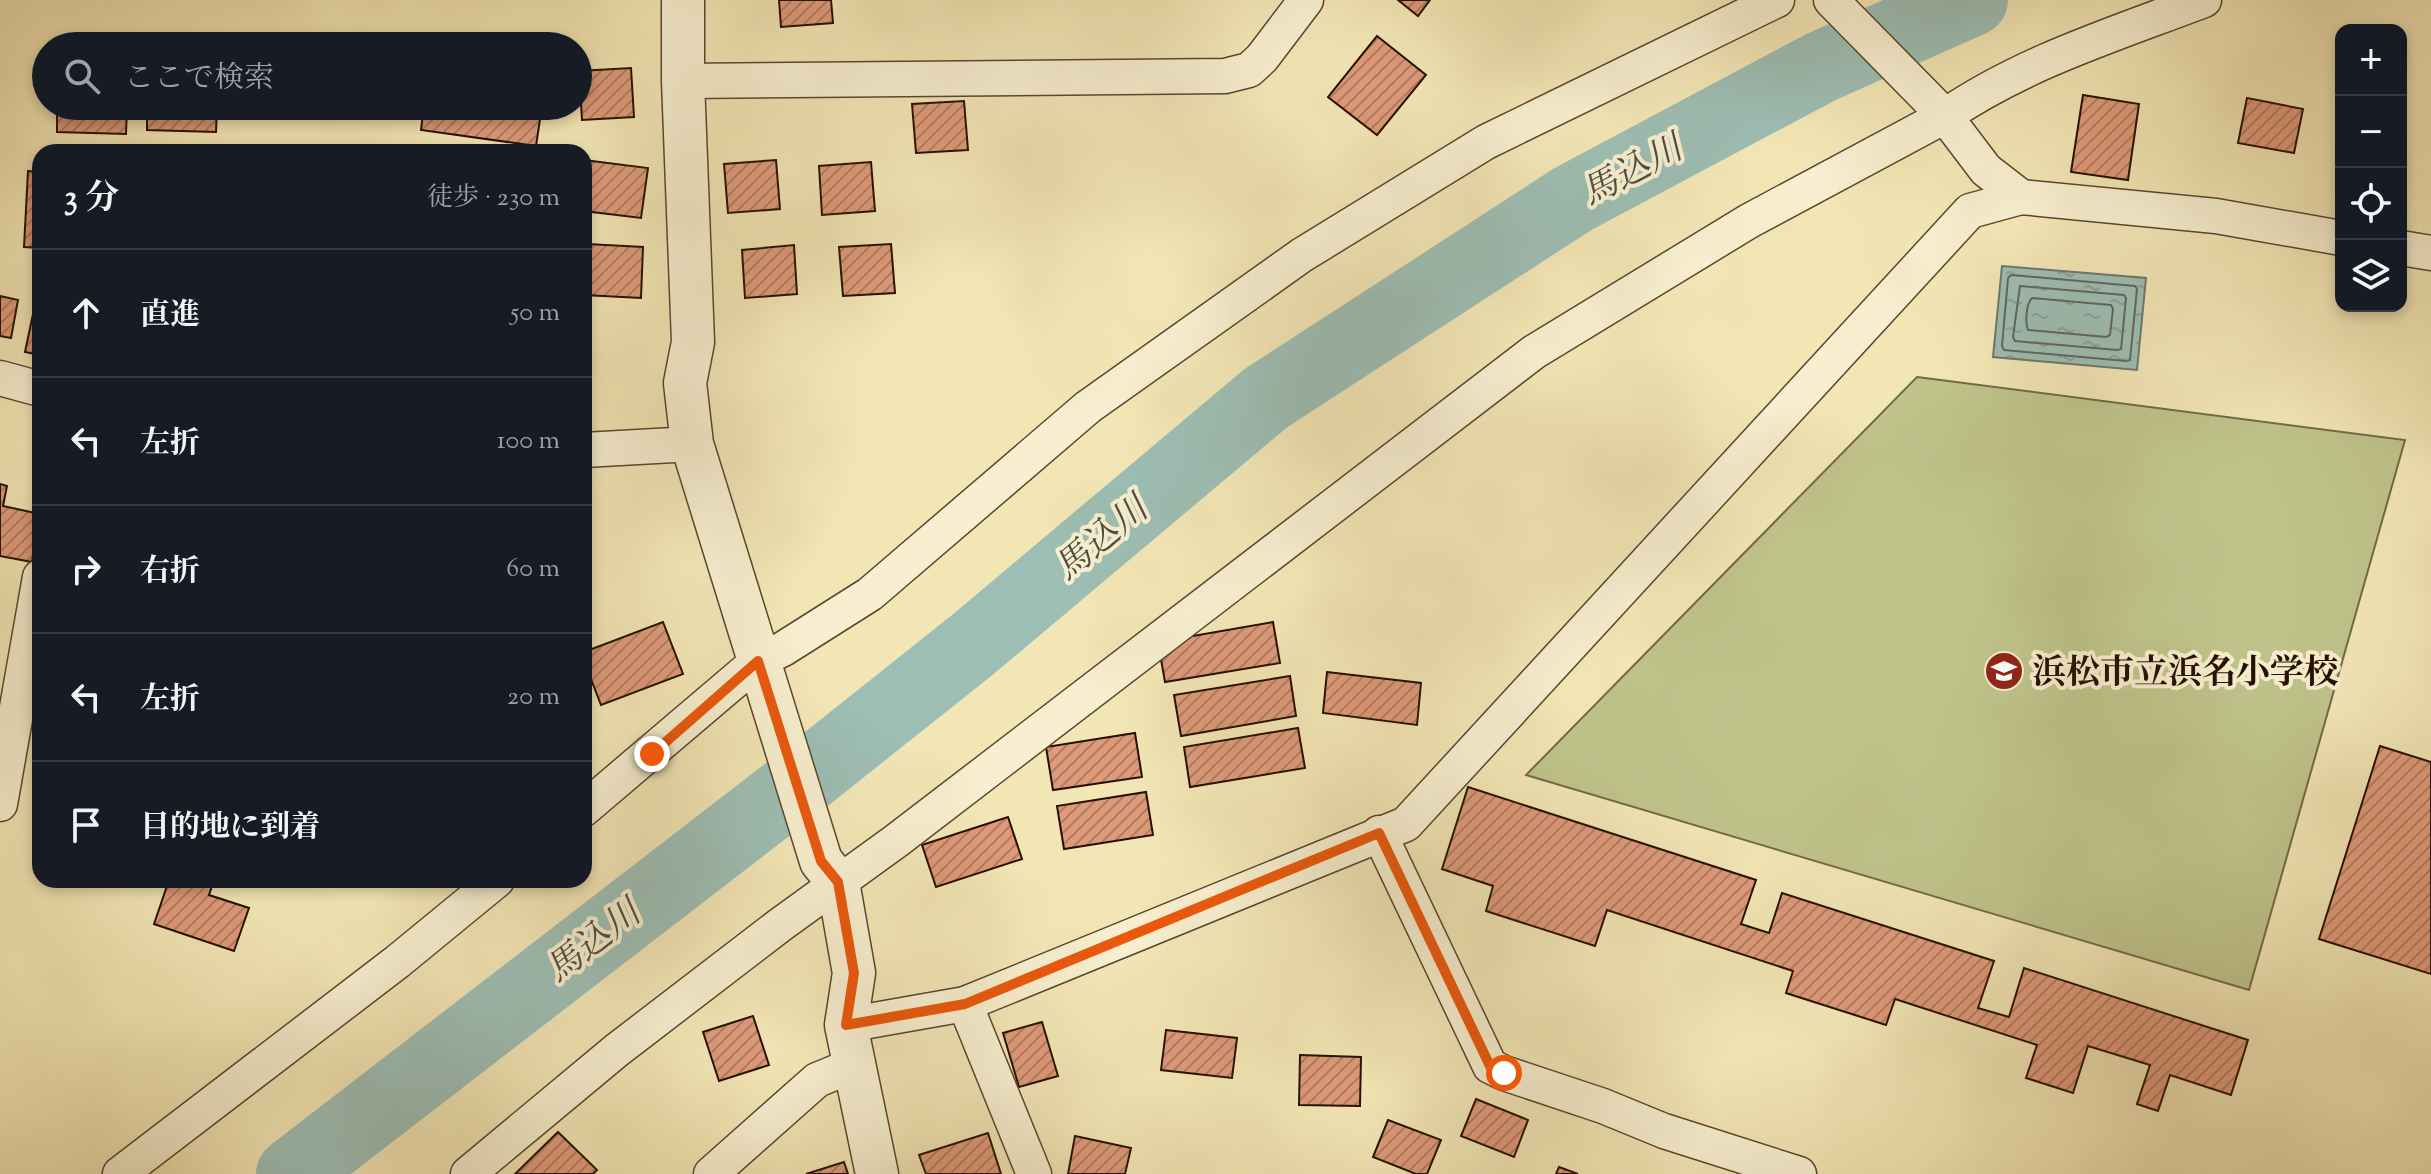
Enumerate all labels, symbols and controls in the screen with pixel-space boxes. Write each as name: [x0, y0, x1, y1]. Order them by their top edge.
map controls: [2335, 24, 2407, 312]
button: +: [2335, 24, 2407, 96]
search box: [32, 32, 592, 120]
icon: search: [60, 54, 104, 98]
text: ここで検索: [124, 58, 274, 101]
button: −: [2335, 96, 2407, 168]
water label: 馬込川: [1573, 122, 1696, 221]
button: locate: [2335, 168, 2407, 240]
text: 3 分: [64, 175, 119, 224]
text: 徒歩 · 230 m: [427, 180, 560, 217]
button: layers: [2335, 240, 2407, 312]
icon: ahead: [64, 291, 108, 335]
text: 直進: [140, 295, 200, 338]
text: 50 m: [510, 295, 560, 332]
icon: left: [64, 419, 108, 463]
text: 左折: [140, 423, 200, 466]
text: 100 m: [497, 423, 560, 460]
water label: 馬込川: [1044, 483, 1164, 595]
icon: right: [64, 547, 108, 591]
text: 右折: [140, 551, 200, 594]
text: 60 m: [506, 551, 560, 588]
school or university icon: 浜松市立浜名小学校: [1983, 650, 2025, 692]
place label: 浜松市立浜名小学校: [2032, 650, 2338, 699]
icon: left: [64, 675, 108, 719]
text: 左折: [140, 679, 200, 722]
text: 20 m: [507, 679, 560, 716]
route end: [634, 736, 670, 772]
icon: arrive: [64, 803, 108, 847]
text: 目的地に到着: [140, 807, 320, 850]
water label: 馬込川: [536, 887, 656, 997]
route start: [1486, 1055, 1522, 1091]

